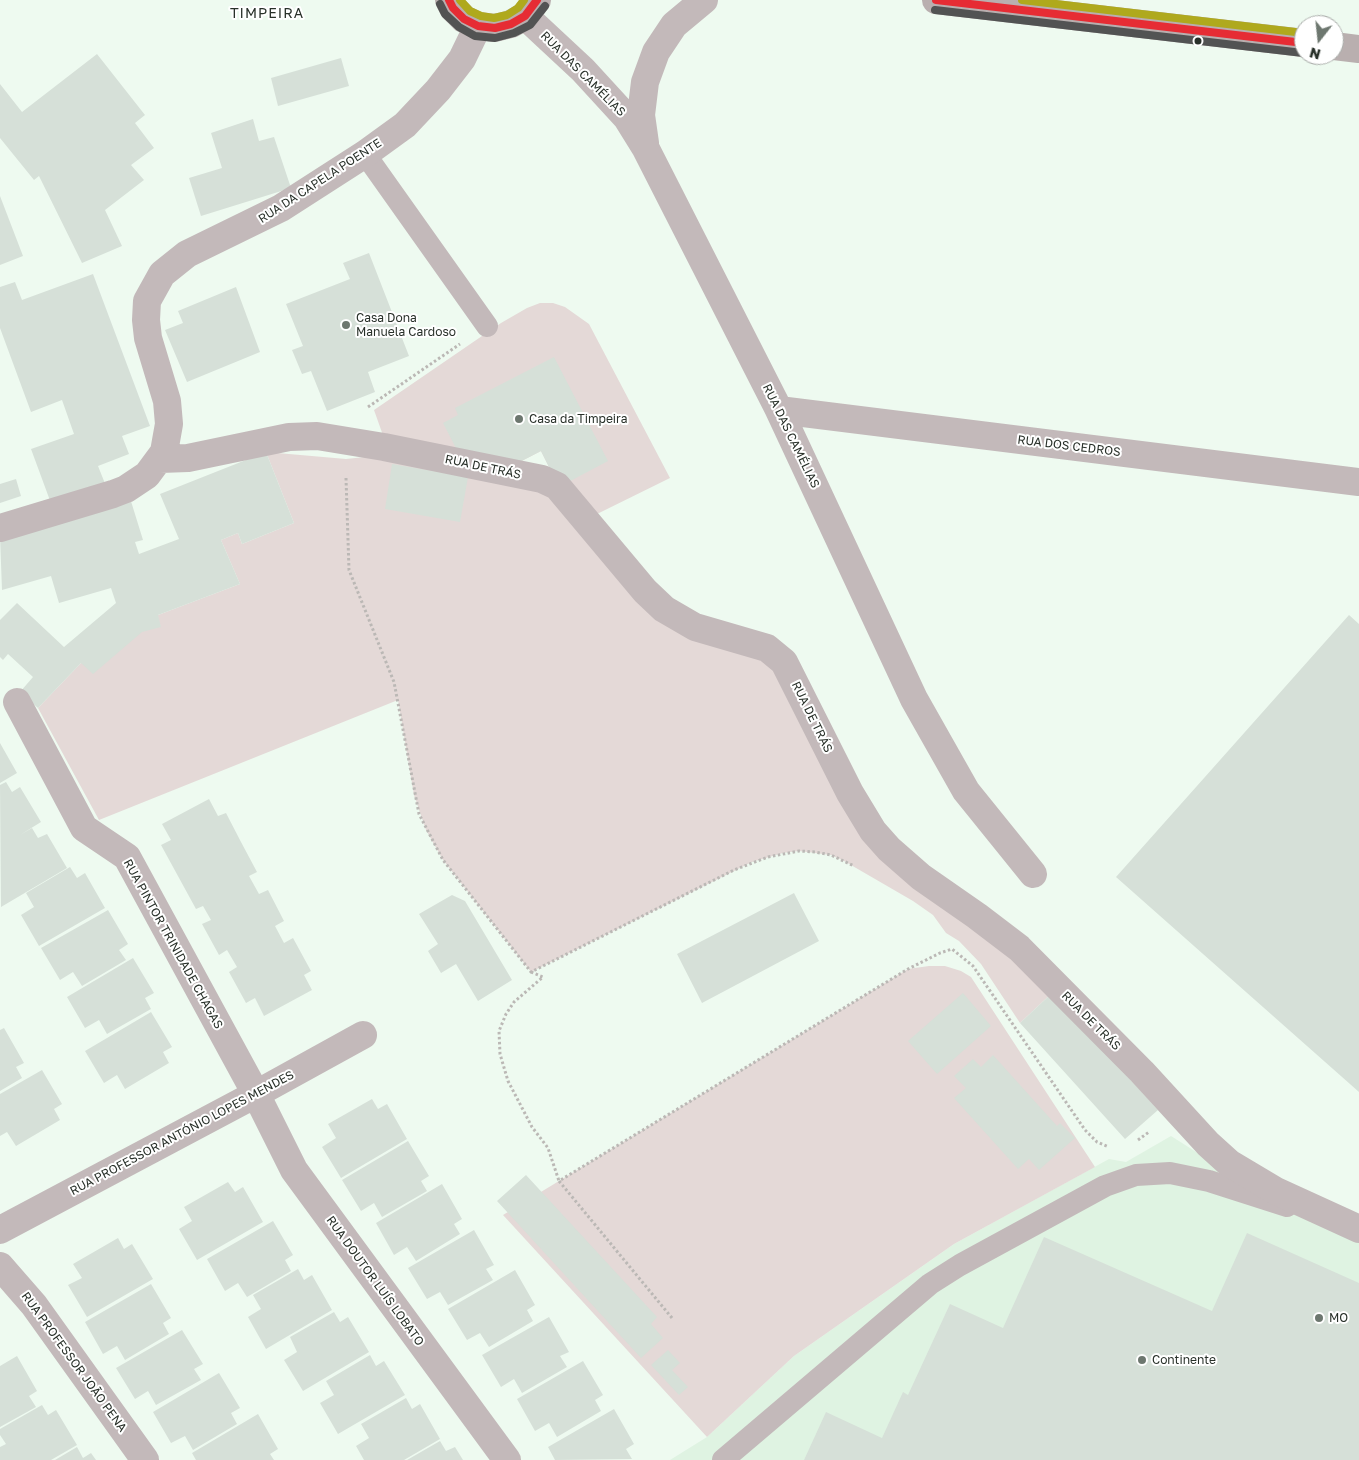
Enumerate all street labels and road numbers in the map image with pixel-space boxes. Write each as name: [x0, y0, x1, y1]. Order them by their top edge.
street label: RUA DAS CAMÉLIAS: [538, 29, 628, 119]
street label: RUA DA CAPELA POENTE: [256, 136, 384, 226]
street label: RUA DAS CAMÉLIAS: [760, 382, 822, 490]
street label: RUA DOS CEDROS: [1016, 433, 1122, 459]
street label: RUA DE TRÁS: [444, 452, 522, 482]
street label: RUA DE TRÁS: [789, 679, 835, 755]
street label: RUA PINTOR TRINIDADE CHAGAS: [120, 857, 226, 1031]
street label: RUA DE TRÁS: [1059, 989, 1123, 1053]
street label: RUA PROFESSOR ANTÓNIO LOPES MENDES: [68, 1068, 296, 1198]
street label: RUA DOUTOR LUÍS LOBATO: [323, 1213, 427, 1349]
street label: RUA PROFESSOR JOÃO PENA: [18, 1289, 130, 1435]

